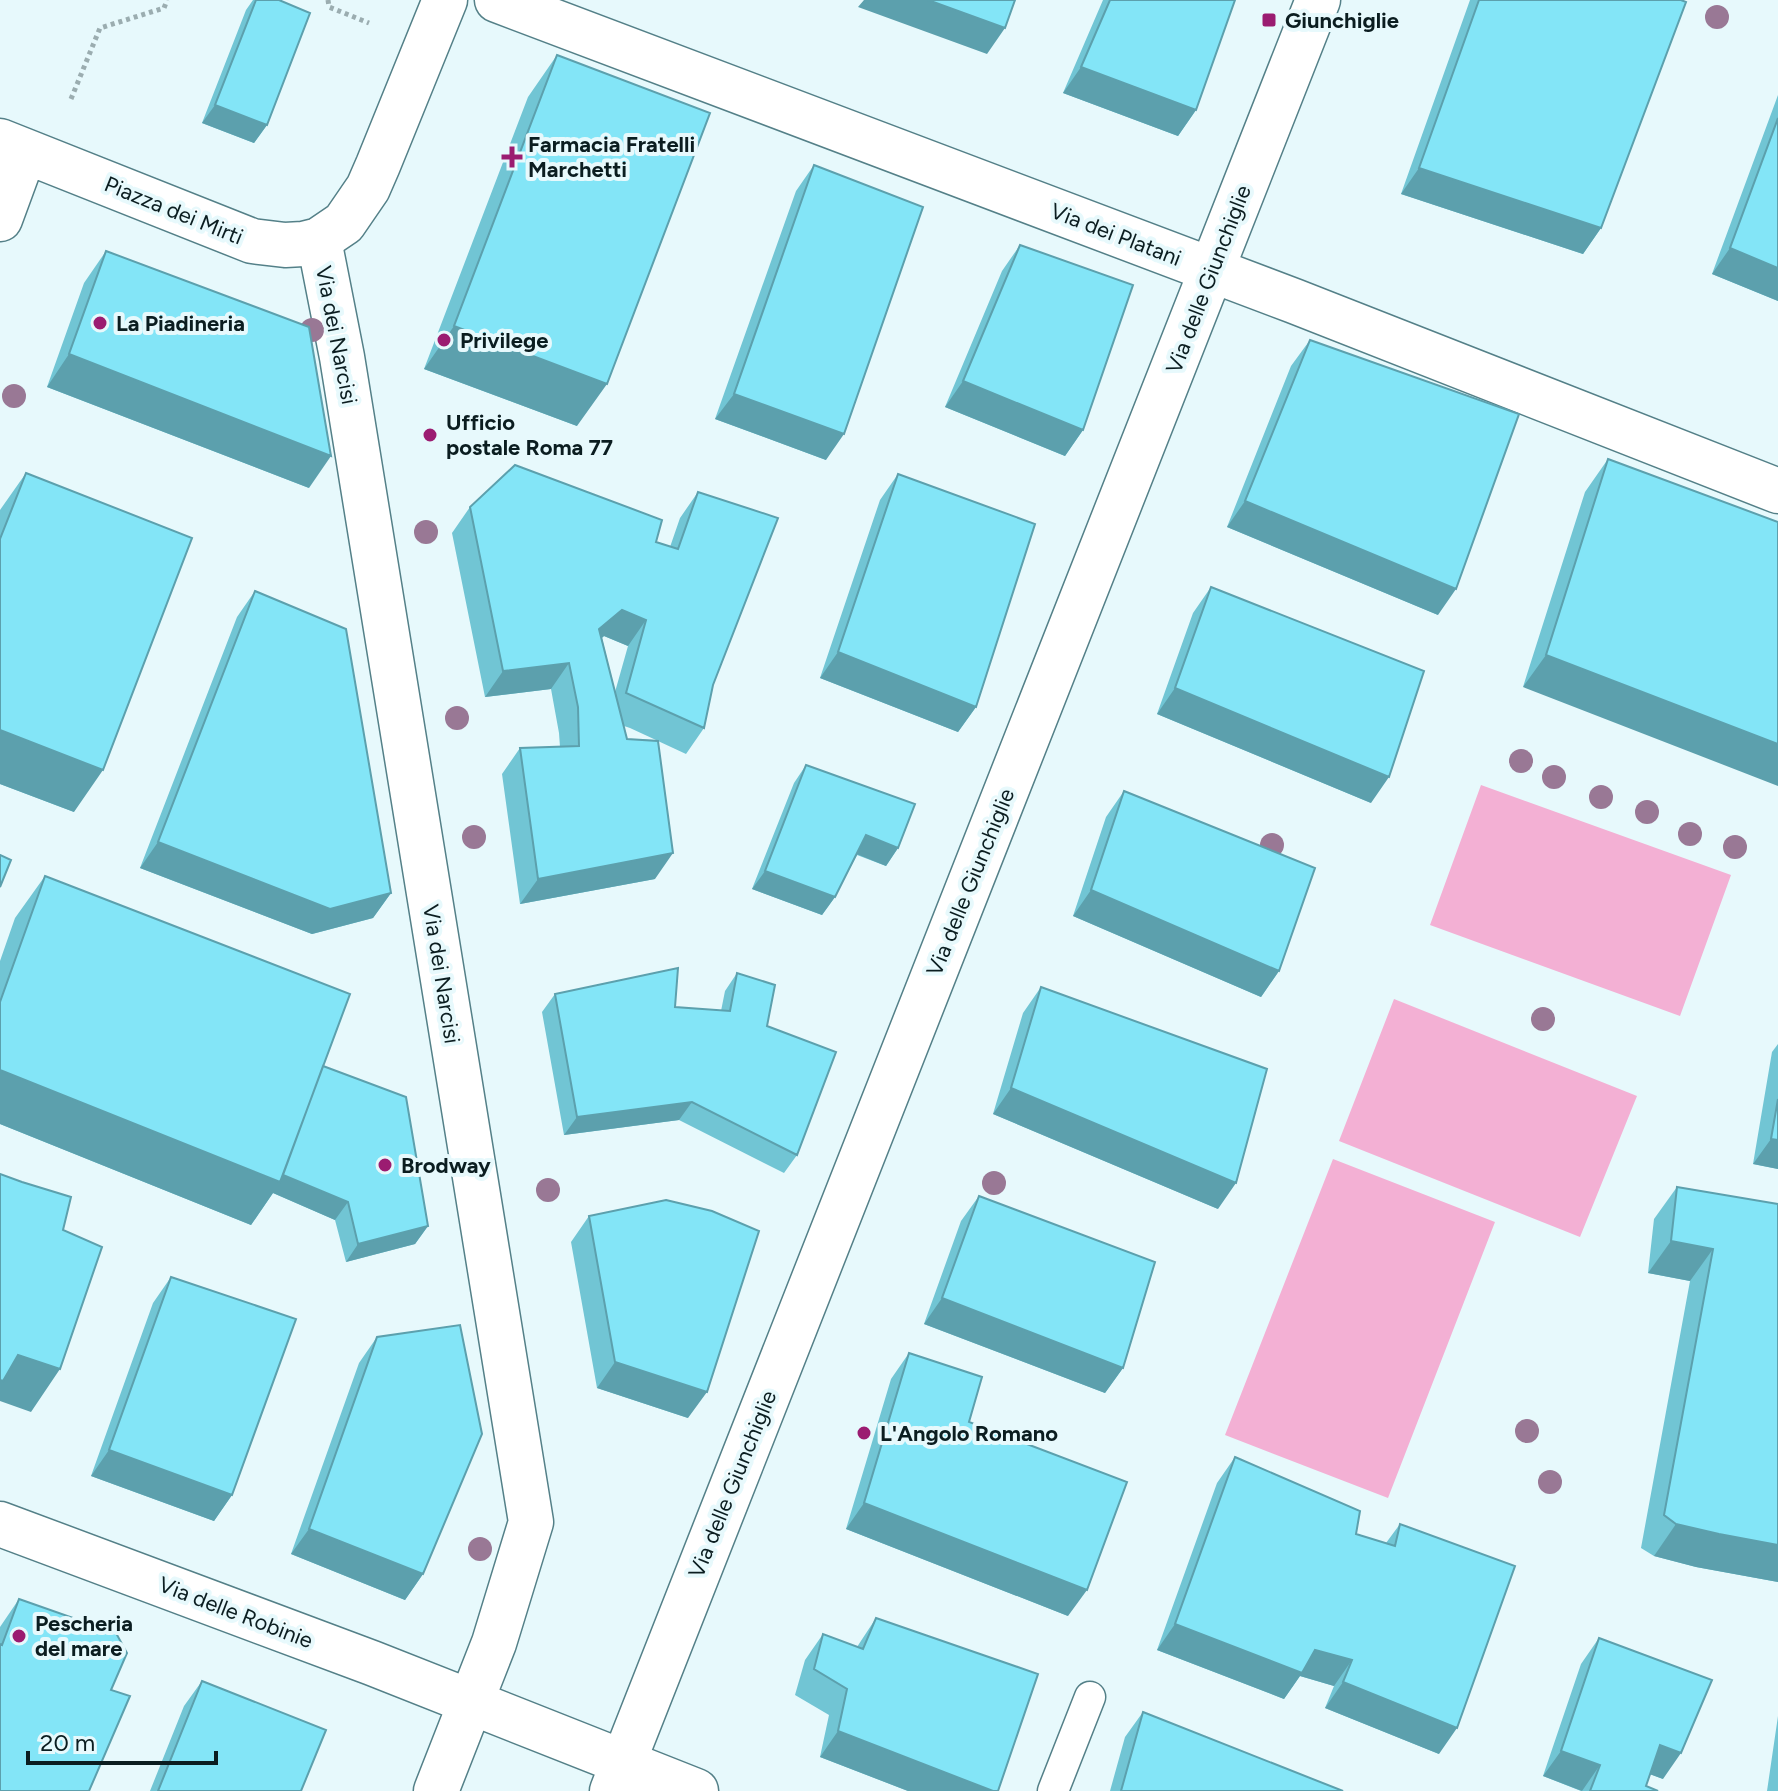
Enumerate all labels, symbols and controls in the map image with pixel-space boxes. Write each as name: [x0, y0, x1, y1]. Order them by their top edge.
place label: Giunchiglie: [1285, 7, 1399, 34]
marker: Giunchiglie: [1260, 11, 1278, 29]
place label: Farmacia Fratelli Marchetti: [528, 131, 695, 183]
marker: Farmacia Fratelli Marchetti: [503, 148, 521, 166]
street label: Piazza dei Mirti: [100, 170, 247, 251]
street label: Via delle Giunchiglie: [1160, 181, 1257, 377]
street label: Via dei Platani: [1047, 197, 1185, 272]
street label: Via dei Narcisi: [310, 264, 363, 407]
place label: La Piadineria: [116, 310, 245, 337]
marker: La Piadineria: [91, 314, 109, 332]
place label: Privilege: [460, 327, 548, 354]
marker: Privilege: [435, 331, 453, 349]
place label: Ufficio postale Roma 77: [446, 409, 613, 461]
marker: Ufficio postale Roma 77: [421, 426, 439, 444]
street label: Via delle Giunchiglie: [921, 785, 1020, 980]
street label: Via dei Narcisi: [417, 903, 466, 1046]
place label: Brodway: [401, 1152, 491, 1179]
marker: Brodway: [376, 1156, 394, 1174]
street label: Via delle Giunchiglie: [683, 1387, 782, 1582]
place label: L'Angolo Romano: [880, 1420, 1058, 1447]
marker: L'Angolo Romano: [855, 1424, 873, 1442]
street label: Via delle Robinie: [155, 1571, 317, 1654]
place label: Pescheria del mare: [35, 1610, 133, 1662]
marker: Pescheria del mare: [10, 1627, 28, 1645]
scale bar: [28, 1715, 216, 1765]
text: 20 m: [40, 1728, 95, 1757]

